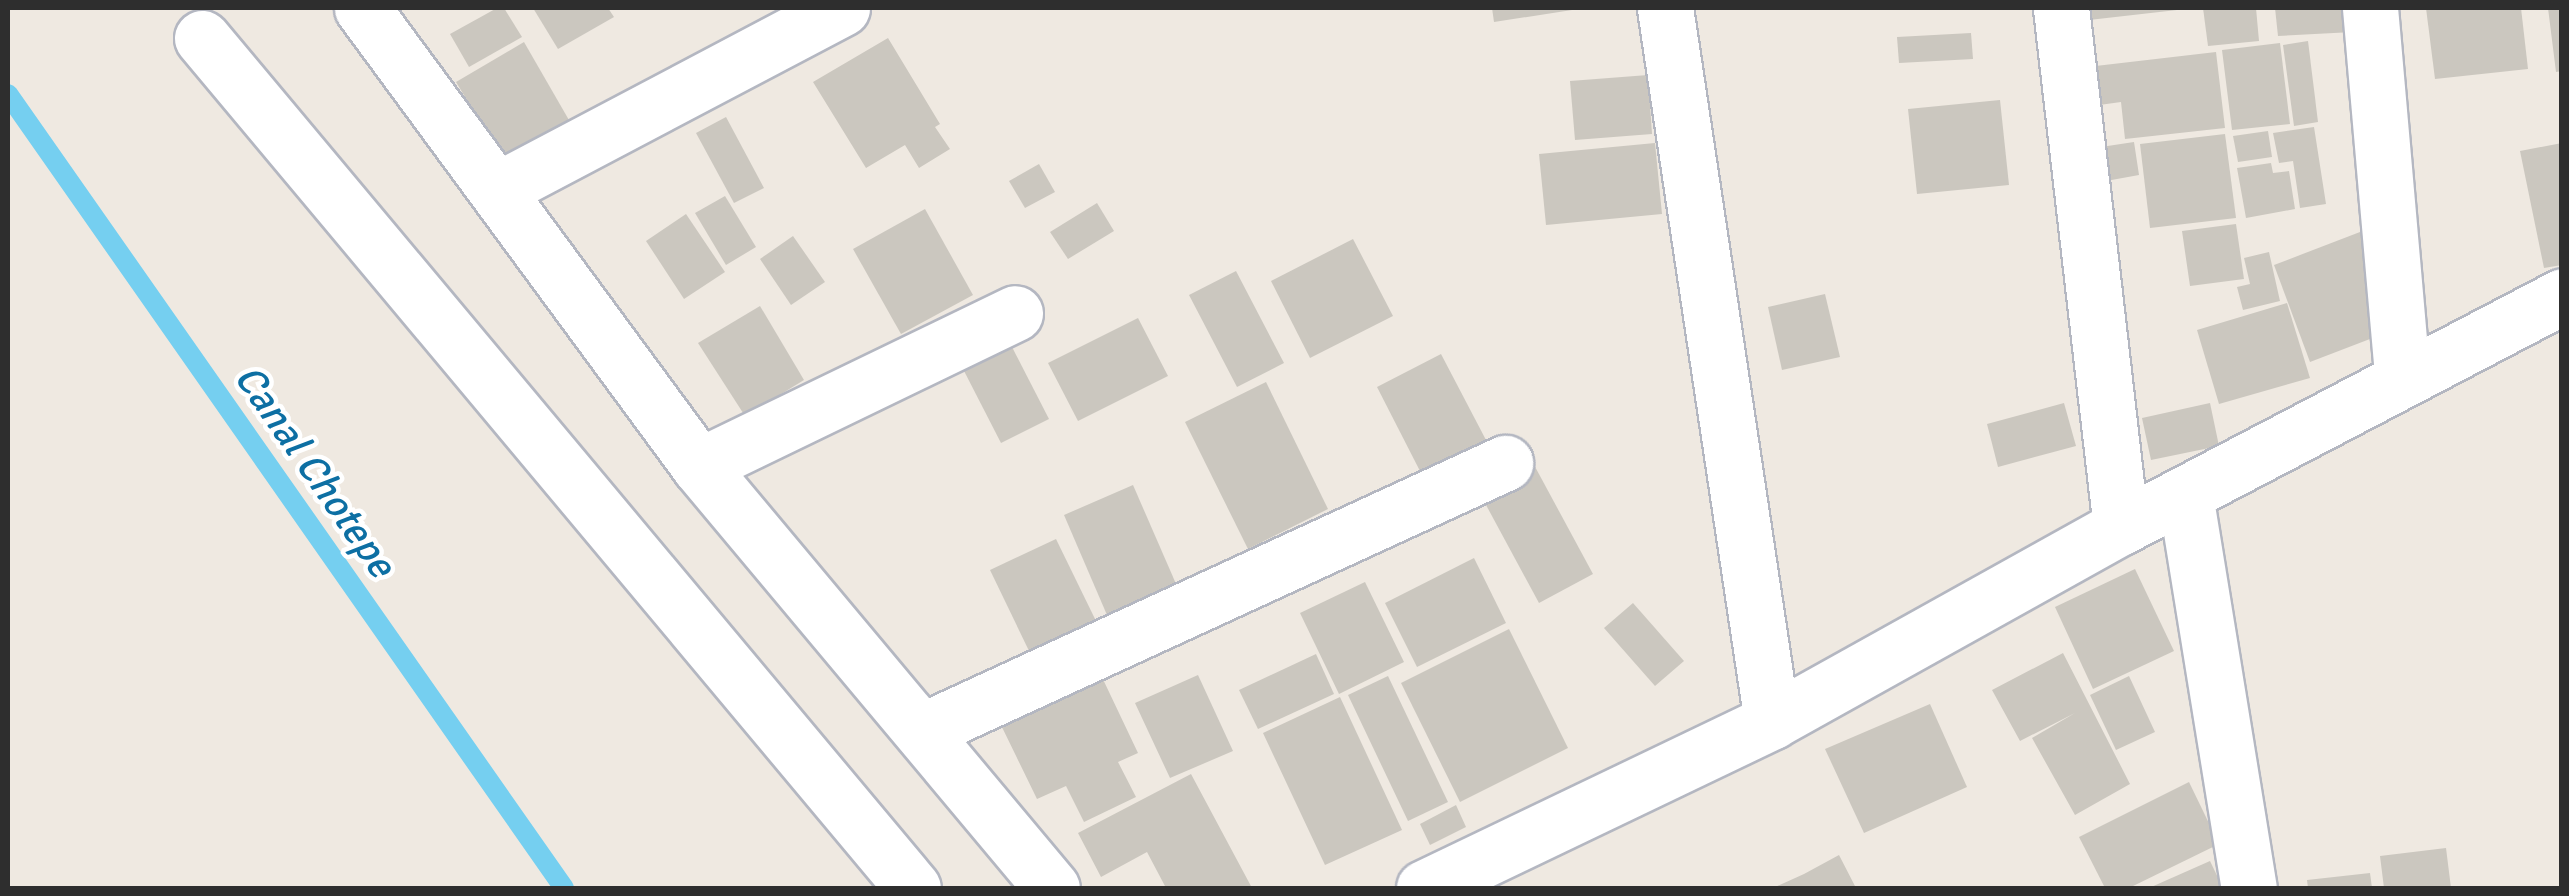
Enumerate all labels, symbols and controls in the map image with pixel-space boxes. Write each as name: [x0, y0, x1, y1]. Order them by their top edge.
water label: Canal Chotepe: [224, 356, 406, 586]

